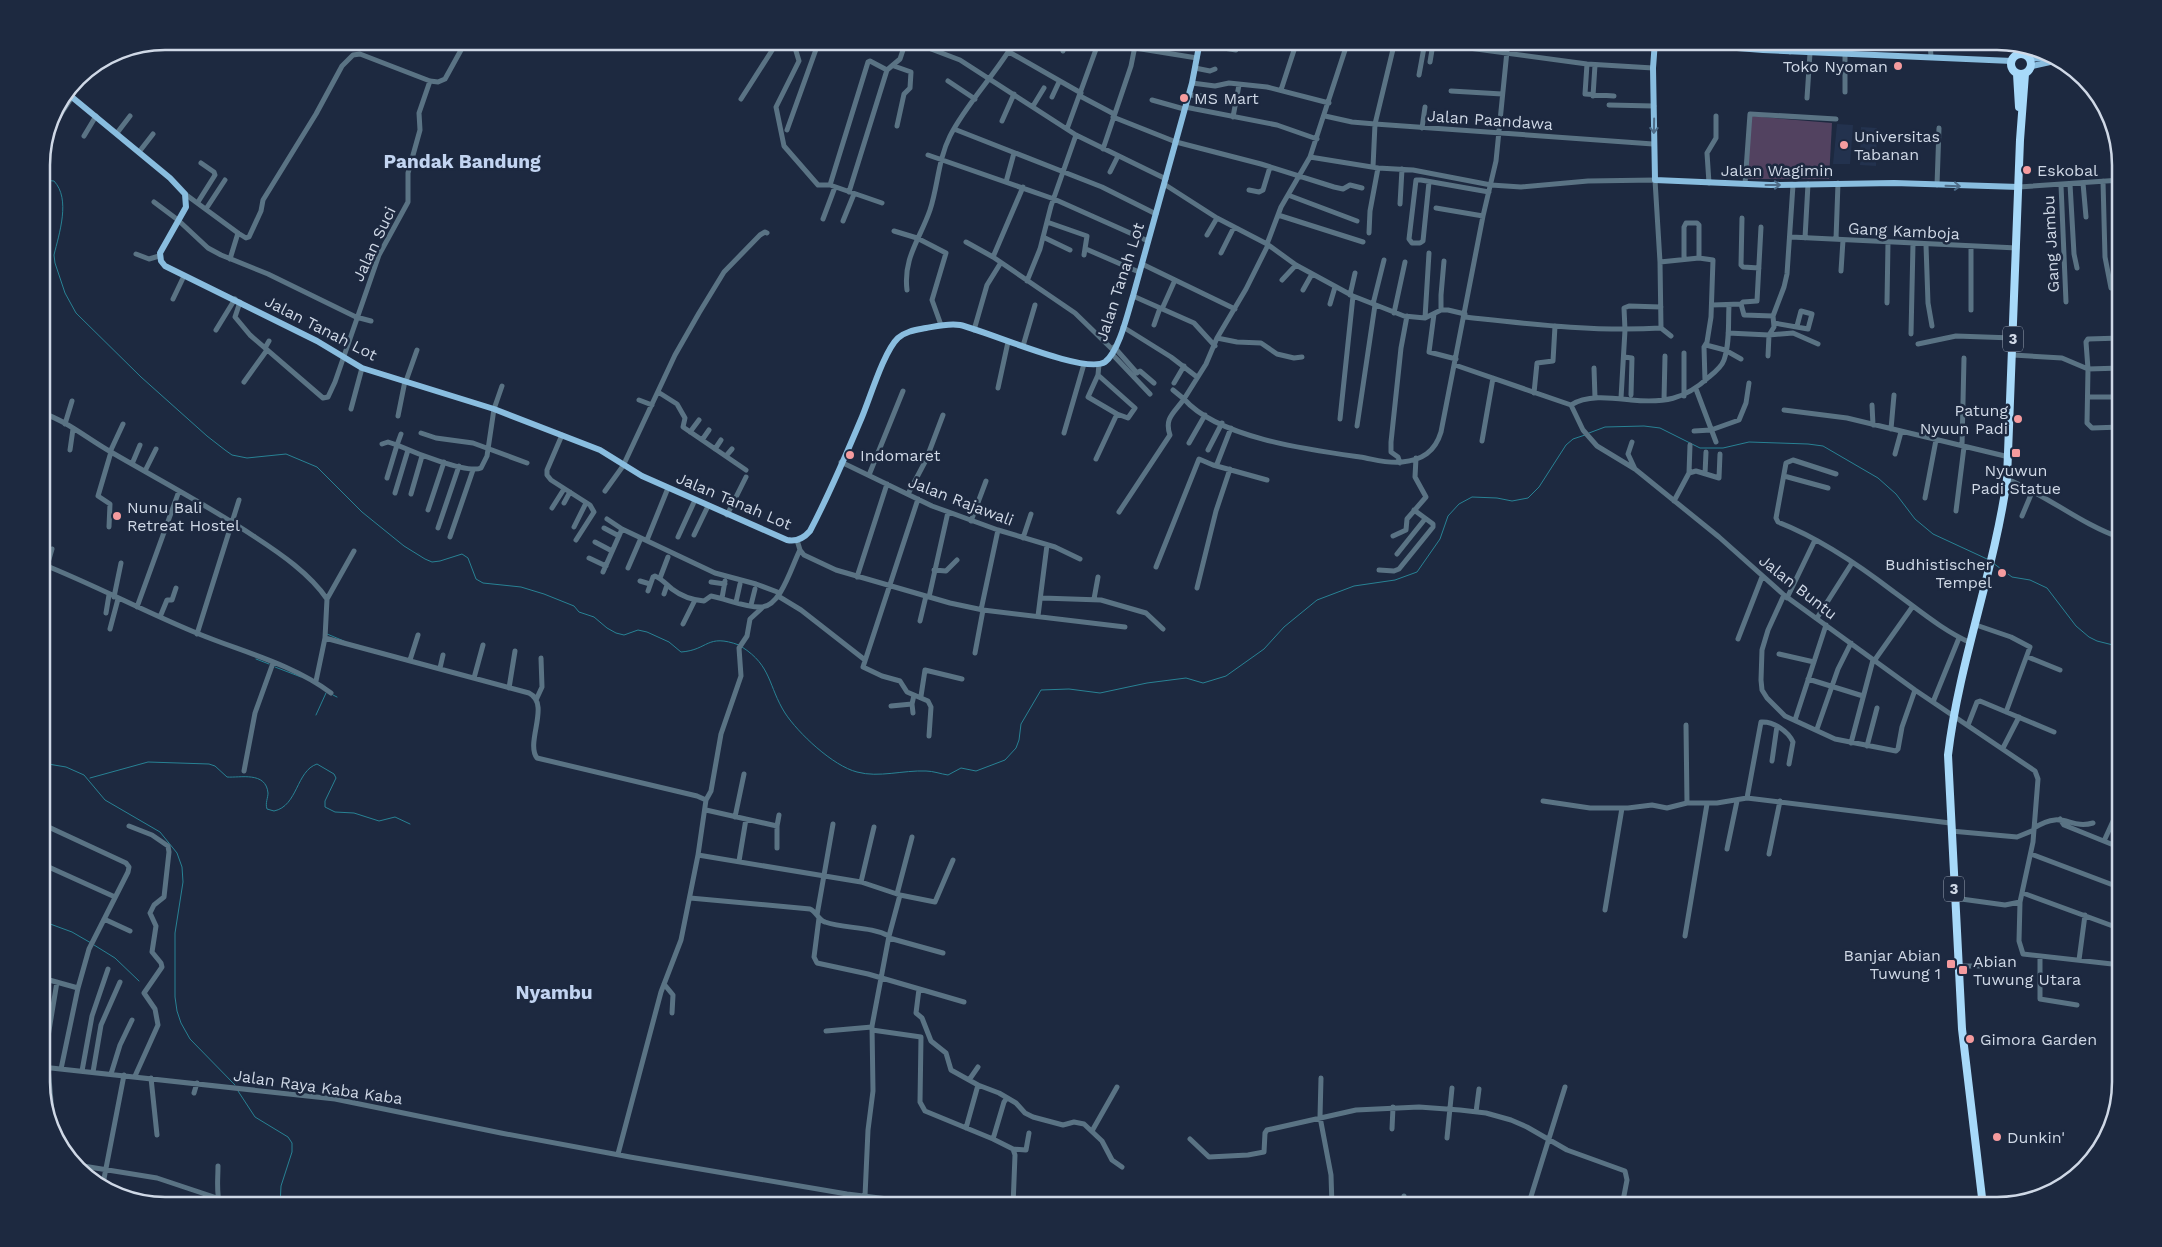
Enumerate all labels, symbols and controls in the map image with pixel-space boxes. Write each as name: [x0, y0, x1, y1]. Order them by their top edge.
place label: Toko Nyoman: [1783, 57, 1888, 76]
marker: Toko Nyoman: [1892, 60, 1904, 72]
place label: MS Mart: [1194, 89, 1259, 108]
marker: MS Mart: [1178, 92, 1190, 104]
street label: Jalan Paandawa: [1426, 106, 1554, 134]
one-way arrow: [1649, 118, 1658, 134]
place label: Universitas Tabanan: [1854, 127, 1940, 164]
marker: Universitas Tabanan: [1838, 139, 1850, 151]
district label: Pandak Bandung: [383, 150, 541, 173]
street label: Jalan Wagimin: [1721, 161, 1833, 180]
place label: Eskobal: [2037, 161, 2098, 180]
marker: Eskobal: [2021, 164, 2033, 176]
one-way arrow: [1764, 180, 1781, 190]
one-way arrow: [1945, 181, 1961, 190]
street label: Gang Jambu: [2039, 195, 2063, 293]
street label: Jalan Suci: [348, 204, 400, 284]
street label: Gang Kamboja: [1848, 219, 1960, 243]
street label: Jalan Tanah Lot: [1092, 220, 1148, 344]
street label: Jalan Tanah Lot: [262, 291, 381, 365]
road number: 3: [2003, 326, 2023, 352]
place label: Patung Nyuun Padi: [1920, 401, 2008, 438]
marker: Patung Nyuun Padi: [2012, 413, 2024, 425]
place label: Indomaret: [860, 446, 941, 465]
marker: Nyuwun Padi Statue: [2010, 447, 2022, 459]
marker: Indomaret: [844, 449, 856, 461]
place label: Nyuwun Padi Statue: [1971, 461, 2061, 498]
street label: Jalan Tanah Lot: [673, 468, 795, 534]
street label: Jalan Rajawali: [906, 472, 1016, 530]
place label: Nunu Bali Retreat Hostel: [127, 498, 240, 535]
marker: Nunu Bali Retreat Hostel: [111, 510, 123, 522]
street label: Jalan Buntu: [1755, 551, 1841, 623]
place label: Budhistischer Tempel: [1885, 555, 1992, 592]
marker: Budhistischer Tempel: [1996, 567, 2008, 579]
road number: 3: [1944, 876, 1964, 902]
place label: Banjar Abian Tuwung 1: [1843, 946, 1941, 983]
place label: Abian Tuwung Utara: [1973, 952, 2081, 989]
marker: Banjar Abian Tuwung 1: [1945, 958, 1957, 970]
marker: Abian Tuwung Utara: [1957, 964, 1969, 976]
district label: Nyambu: [515, 981, 593, 1004]
place label: Gimora Garden: [1980, 1030, 2097, 1049]
marker: Gimora Garden: [1964, 1033, 1976, 1045]
street label: Jalan Raya Kaba Kaba: [232, 1066, 404, 1108]
place label: Dunkin': [2007, 1128, 2065, 1147]
marker: Dunkin': [1991, 1131, 2003, 1143]

